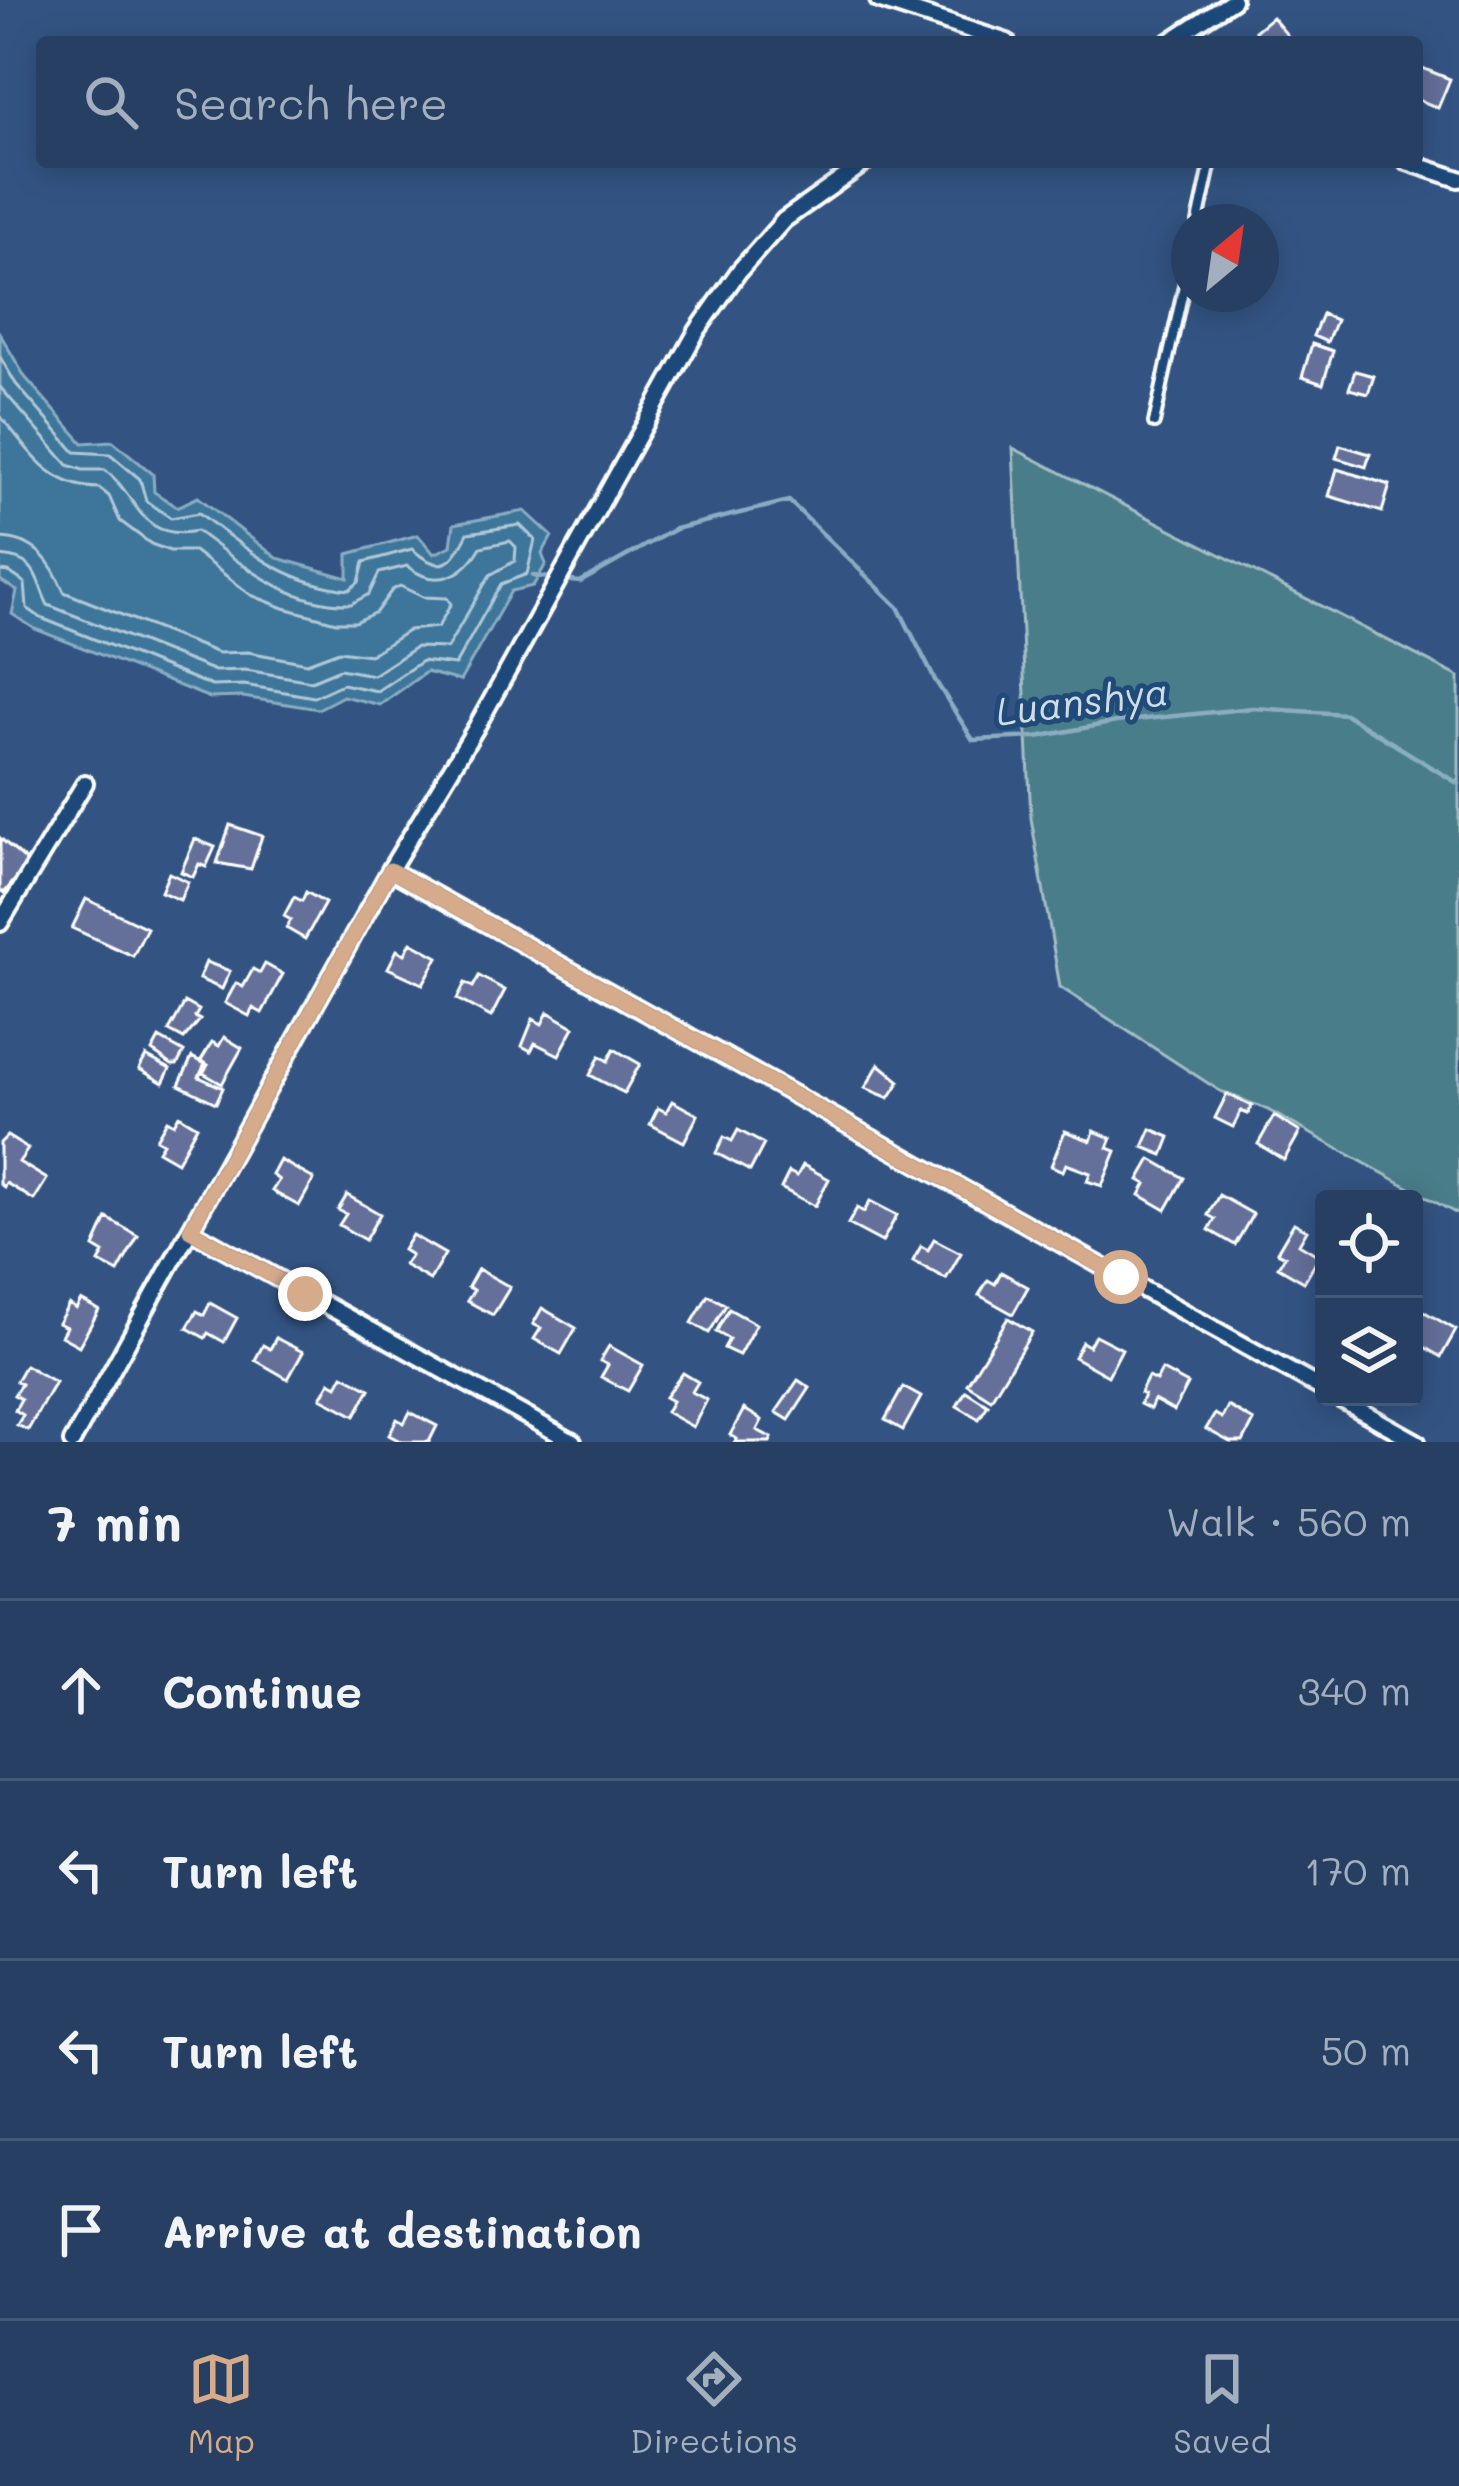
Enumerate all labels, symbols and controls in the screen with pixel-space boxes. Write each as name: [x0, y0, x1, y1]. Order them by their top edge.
search box: [36, 36, 1423, 168]
icon: search: [78, 69, 144, 135]
text: Search here: [174, 73, 448, 131]
north arrow: [1171, 204, 1279, 312]
water label: Luanshya: [993, 664, 1171, 736]
map controls: [1315, 1190, 1423, 1406]
button: locate: [1315, 1190, 1423, 1298]
route start: [1094, 1250, 1148, 1304]
route end: [278, 1267, 332, 1321]
button: layers: [1315, 1298, 1423, 1406]
text: 7 min: [48, 1487, 182, 1554]
text: Walk · 560 m: [1166, 1495, 1411, 1546]
icon: ahead: [48, 1657, 114, 1723]
text: Continue: [162, 1661, 362, 1719]
text: 340 m: [1298, 1664, 1411, 1715]
icon: left: [48, 1837, 114, 1903]
text: Turn left: [162, 1841, 358, 1899]
text: 170 m: [1304, 1844, 1411, 1895]
icon: left: [48, 2017, 114, 2083]
text: Turn left: [162, 2021, 358, 2079]
text: 50 m: [1321, 2024, 1411, 2075]
icon: arrive: [48, 2197, 114, 2263]
text: Arrive at destination: [162, 2201, 642, 2259]
tab: Map: [188, 2346, 255, 2461]
tab: Directions: [630, 2346, 798, 2461]
tab: Saved: [1173, 2346, 1271, 2461]

